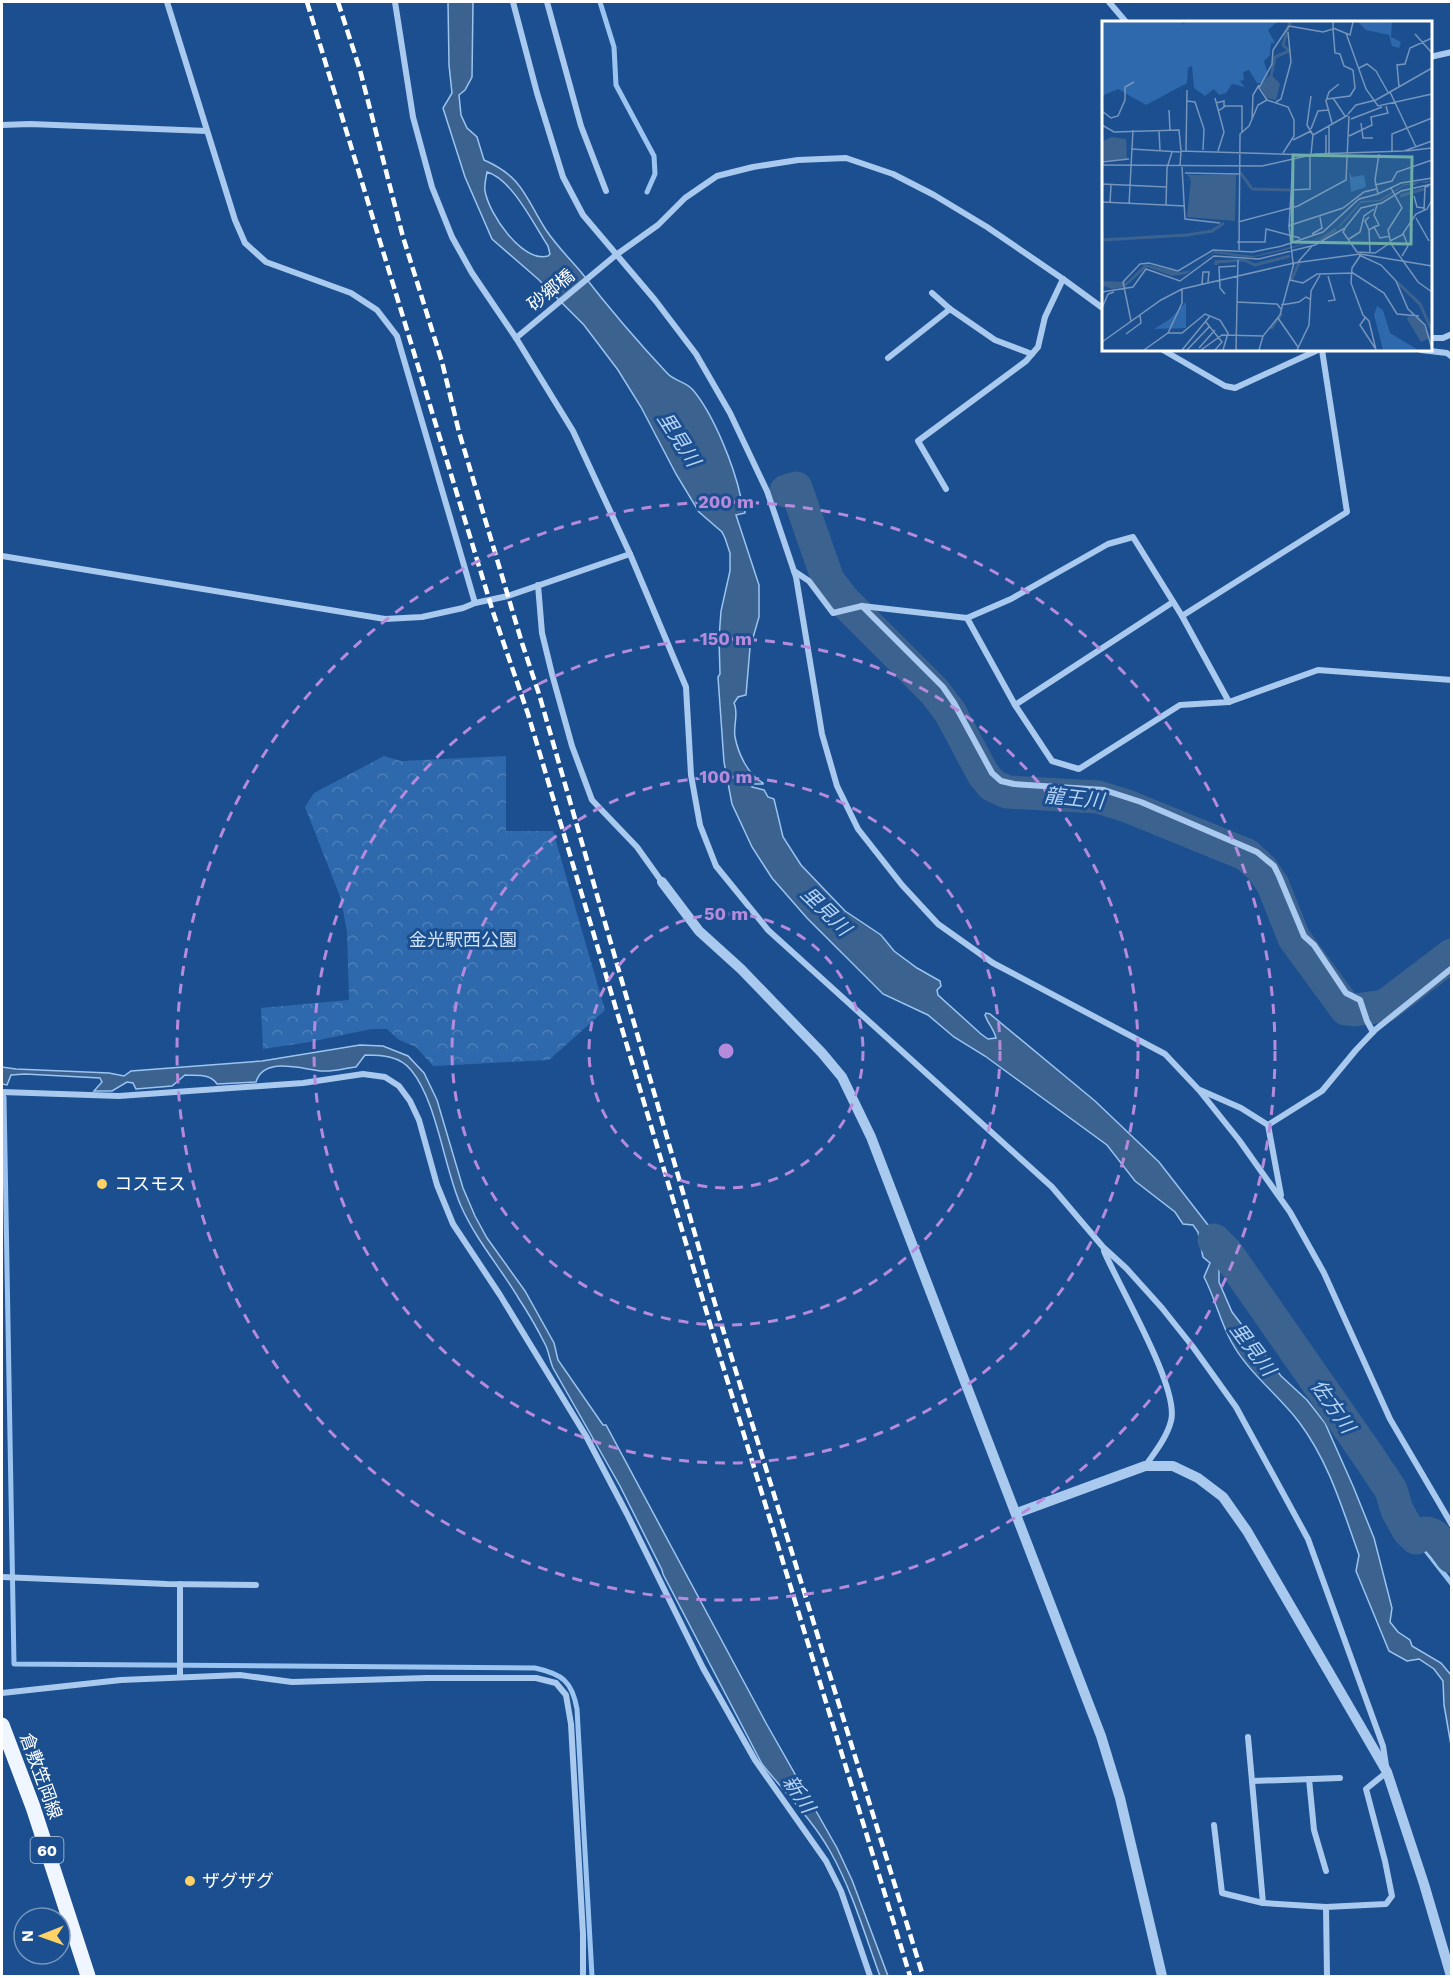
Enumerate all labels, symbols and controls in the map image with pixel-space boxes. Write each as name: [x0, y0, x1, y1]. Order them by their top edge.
inset map: [1102, 21, 1432, 351]
street label: 砂郷橋: [523, 264, 578, 315]
water label: 里見川: [653, 407, 706, 472]
text: 200 m: [698, 491, 754, 512]
text: 150 m: [700, 628, 752, 649]
text: 100 m: [699, 766, 753, 787]
water label: 龍王川: [1043, 783, 1107, 813]
water label: 里見川: [796, 882, 857, 942]
text: 50 m: [704, 903, 748, 924]
park label: 金光駅西公園: [409, 929, 517, 950]
centre of rings: [716, 1041, 736, 1061]
place label: コスモス: [114, 1173, 186, 1194]
marker: コスモス: [95, 1177, 109, 1191]
water label: 里見川: [1225, 1318, 1282, 1382]
water label: 佐方川: [1306, 1375, 1361, 1439]
street label: 倉敷笠岡線: [16, 1730, 67, 1822]
water label: 新川: [778, 1771, 821, 1819]
road number: 60: [30, 1837, 63, 1863]
place label: ザグザグ: [202, 1870, 274, 1891]
marker: ザグザグ: [183, 1874, 197, 1888]
north arrow: [12, 1906, 72, 1966]
text: N: [18, 1930, 37, 1942]

